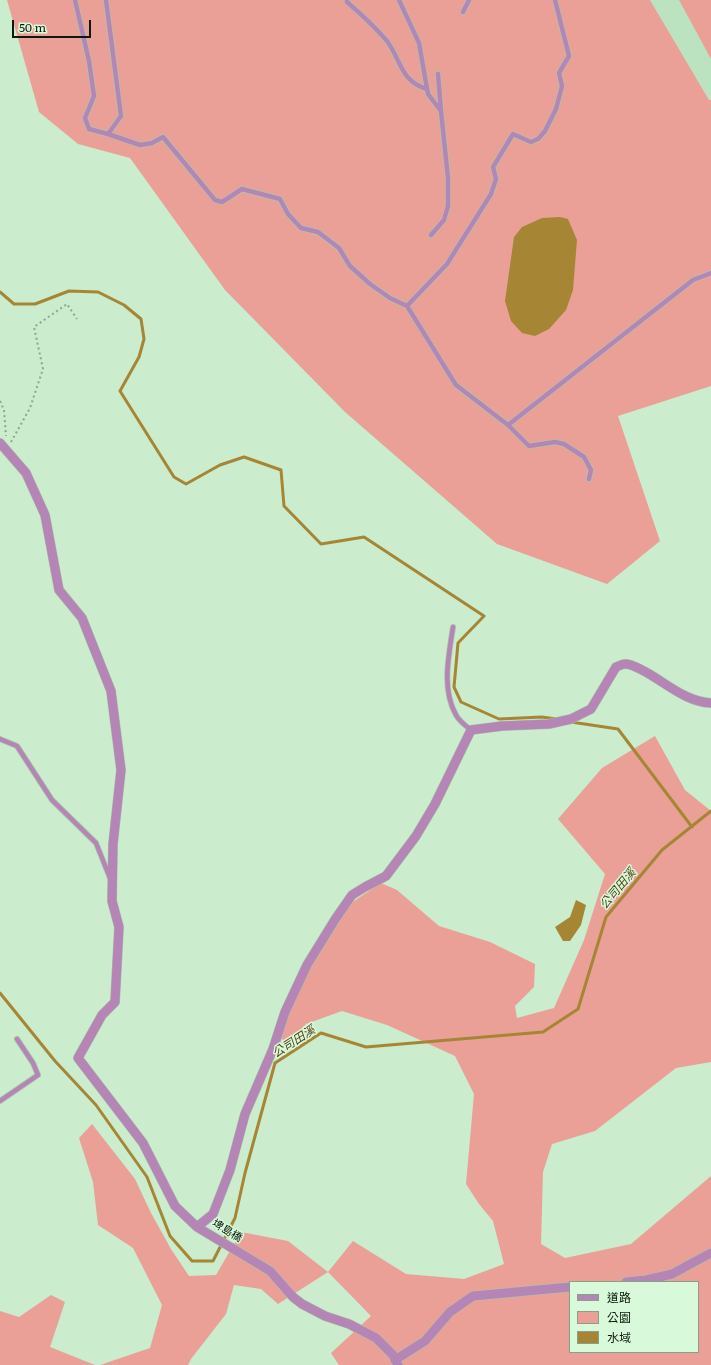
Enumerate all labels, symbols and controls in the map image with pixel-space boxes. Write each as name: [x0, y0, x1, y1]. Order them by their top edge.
scale bar: [14, 12, 93, 38]
text: 50 m: [19, 18, 46, 36]
water label: 公司田溪: [597, 866, 639, 912]
water label: 公司田溪: [270, 1023, 318, 1061]
street label: 埤島橋: [209, 1217, 245, 1245]
legend: [569, 1281, 699, 1353]
text: 道路: [607, 1288, 631, 1306]
text: 公園: [607, 1308, 631, 1326]
text: 水域: [607, 1328, 631, 1346]

